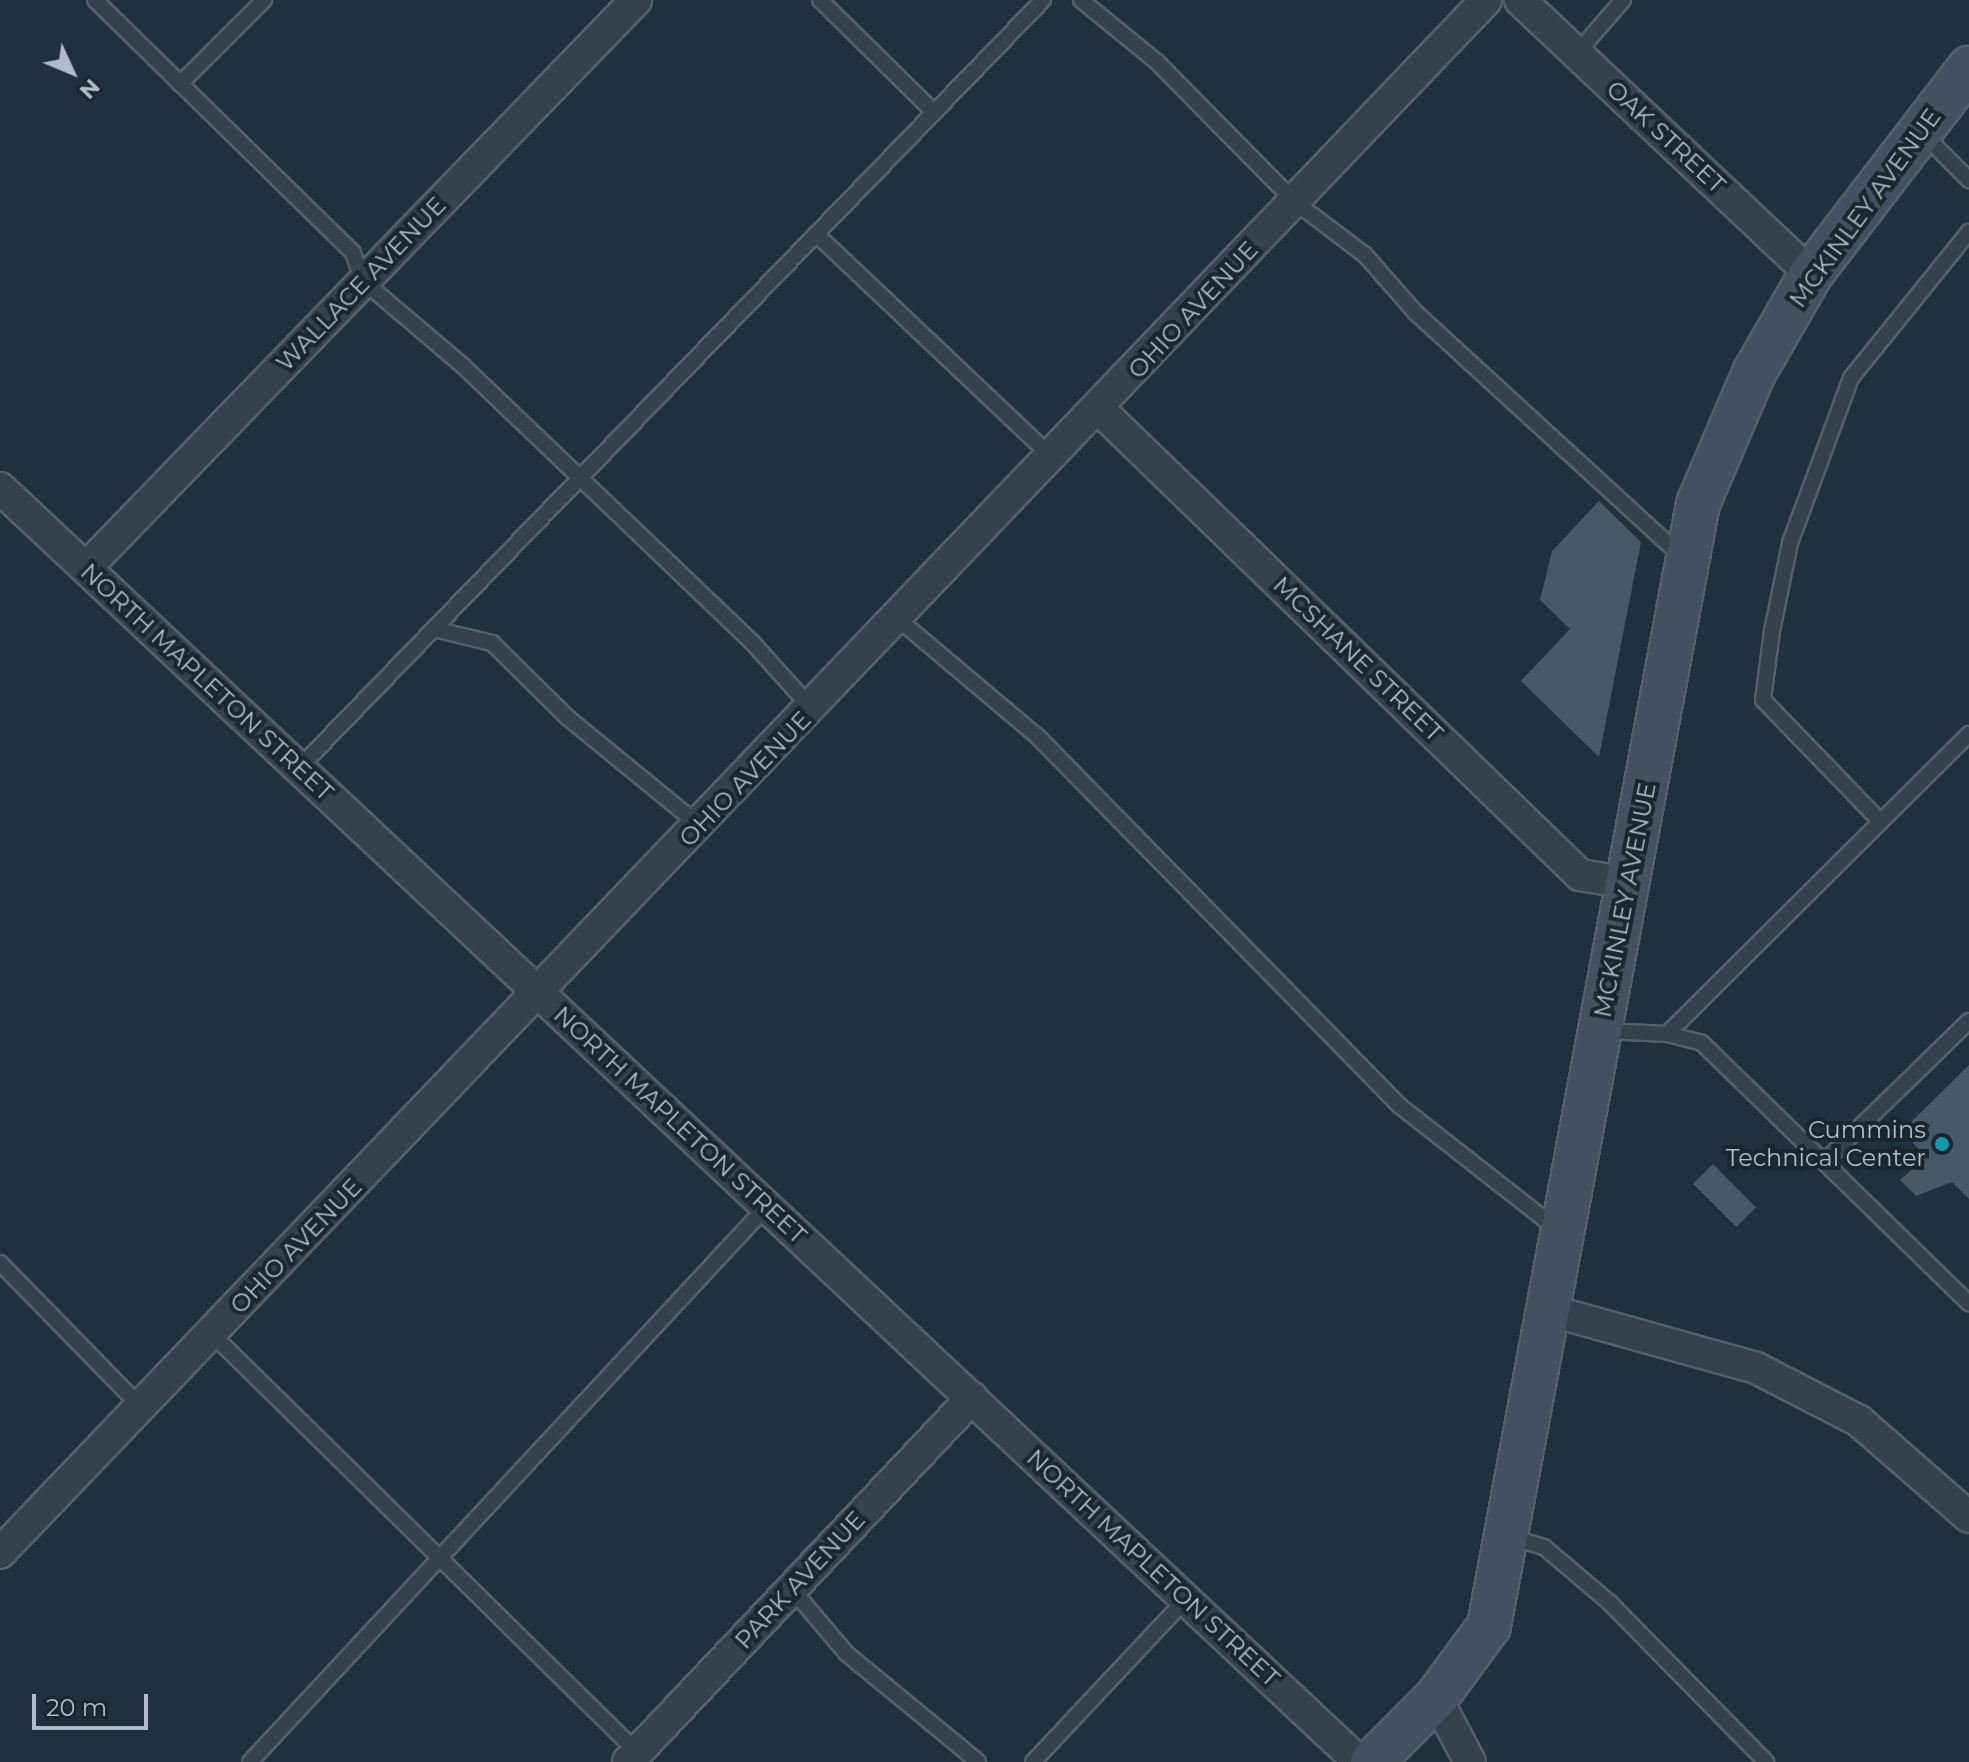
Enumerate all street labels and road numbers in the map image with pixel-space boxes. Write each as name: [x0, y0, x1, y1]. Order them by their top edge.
street label: OAK STREET: [1601, 75, 1731, 199]
street label: MCKINLEY AVENUE: [1783, 103, 1947, 313]
street label: WALLACE AVENUE: [270, 191, 452, 377]
street label: OHIO AVENUE: [1122, 236, 1264, 384]
street label: NORTH MAPLETON STREET: [75, 557, 339, 807]
street label: MCSHANE STREET: [1267, 571, 1449, 747]
street label: OHIO AVENUE: [673, 705, 817, 853]
street label: MCKINLEY AVENUE: [1588, 780, 1662, 1020]
street label: NORTH MAPLETON STREET: [548, 1000, 812, 1250]
street label: OHIO AVENUE: [224, 1172, 368, 1320]
street label: NORTH MAPLETON STREET: [1021, 1443, 1285, 1693]
street label: PARK AVENUE: [729, 1505, 871, 1655]

